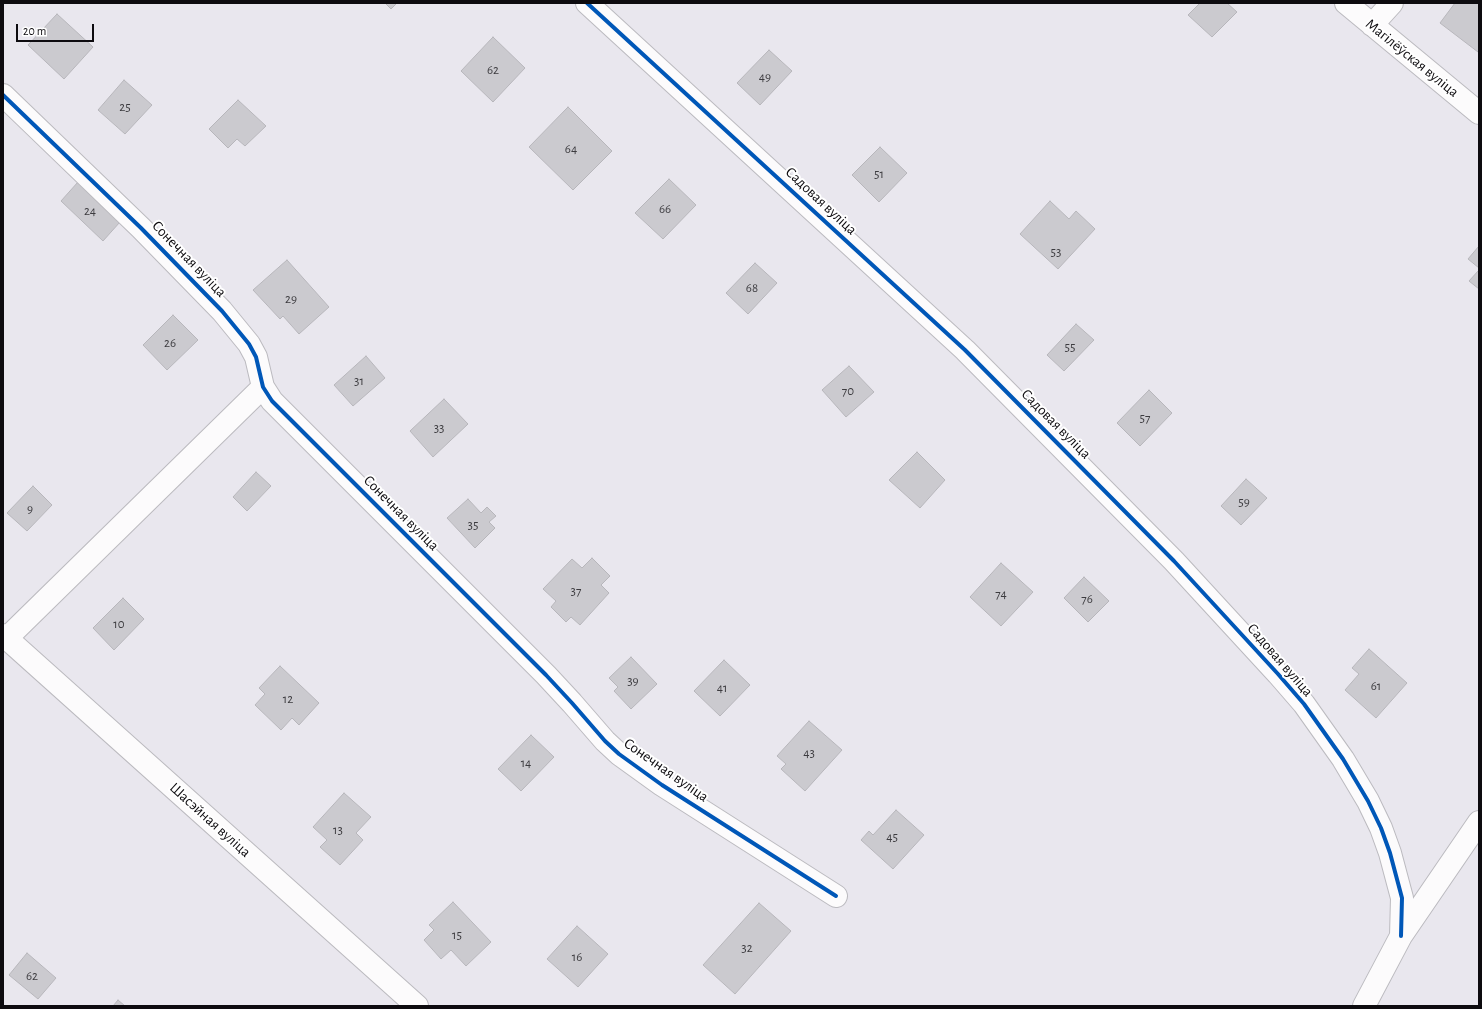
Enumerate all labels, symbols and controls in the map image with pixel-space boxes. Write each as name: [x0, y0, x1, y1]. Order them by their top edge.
street label: Магілёўская вуліца: [1362, 15, 1462, 101]
scale bar: [18, 16, 96, 42]
text: 20 m: [23, 25, 46, 37]
house number: 62: [487, 62, 499, 78]
house number: 49: [759, 69, 771, 85]
house number: 25: [119, 99, 131, 115]
house number: 64: [565, 141, 577, 157]
street label: Садовая вуліца: [781, 163, 861, 239]
house number: 51: [874, 166, 884, 182]
house number: 66: [659, 201, 671, 217]
house number: 24: [84, 203, 96, 219]
street label: Сонечная вуліца: [148, 217, 230, 301]
house number: 53: [1051, 244, 1061, 260]
house number: 68: [746, 280, 758, 296]
house number: 29: [285, 291, 297, 307]
house number: 26: [164, 335, 176, 351]
house number: 55: [1065, 339, 1075, 355]
house number: 31: [354, 373, 364, 389]
house number: 70: [842, 383, 854, 399]
street label: Садовая вуліца: [1017, 385, 1095, 463]
house number: 57: [1140, 410, 1150, 426]
house number: 33: [434, 420, 444, 436]
street label: Сонечная вуліца: [359, 471, 443, 555]
house number: 59: [1238, 494, 1250, 510]
house number: 9: [27, 501, 33, 517]
house number: 35: [468, 517, 478, 533]
house number: 37: [571, 583, 581, 599]
house number: 74: [995, 586, 1007, 602]
house number: 76: [1081, 591, 1093, 607]
house number: 10: [113, 616, 125, 632]
street label: Садовая вуліца: [1243, 620, 1317, 700]
house number: 39: [627, 673, 639, 689]
house number: 61: [1371, 678, 1381, 694]
house number: 41: [717, 680, 727, 696]
house number: 12: [283, 691, 293, 707]
street label: Сонечная вуліца: [620, 734, 712, 806]
house number: 43: [803, 745, 815, 761]
house number: 14: [521, 755, 531, 771]
street label: Шасэйная вуліца: [166, 779, 254, 861]
house number: 13: [333, 822, 343, 838]
house number: 45: [886, 829, 898, 845]
house number: 15: [452, 927, 462, 943]
house number: 32: [741, 940, 753, 956]
house number: 16: [572, 949, 582, 965]
house number: 62: [26, 968, 38, 984]

